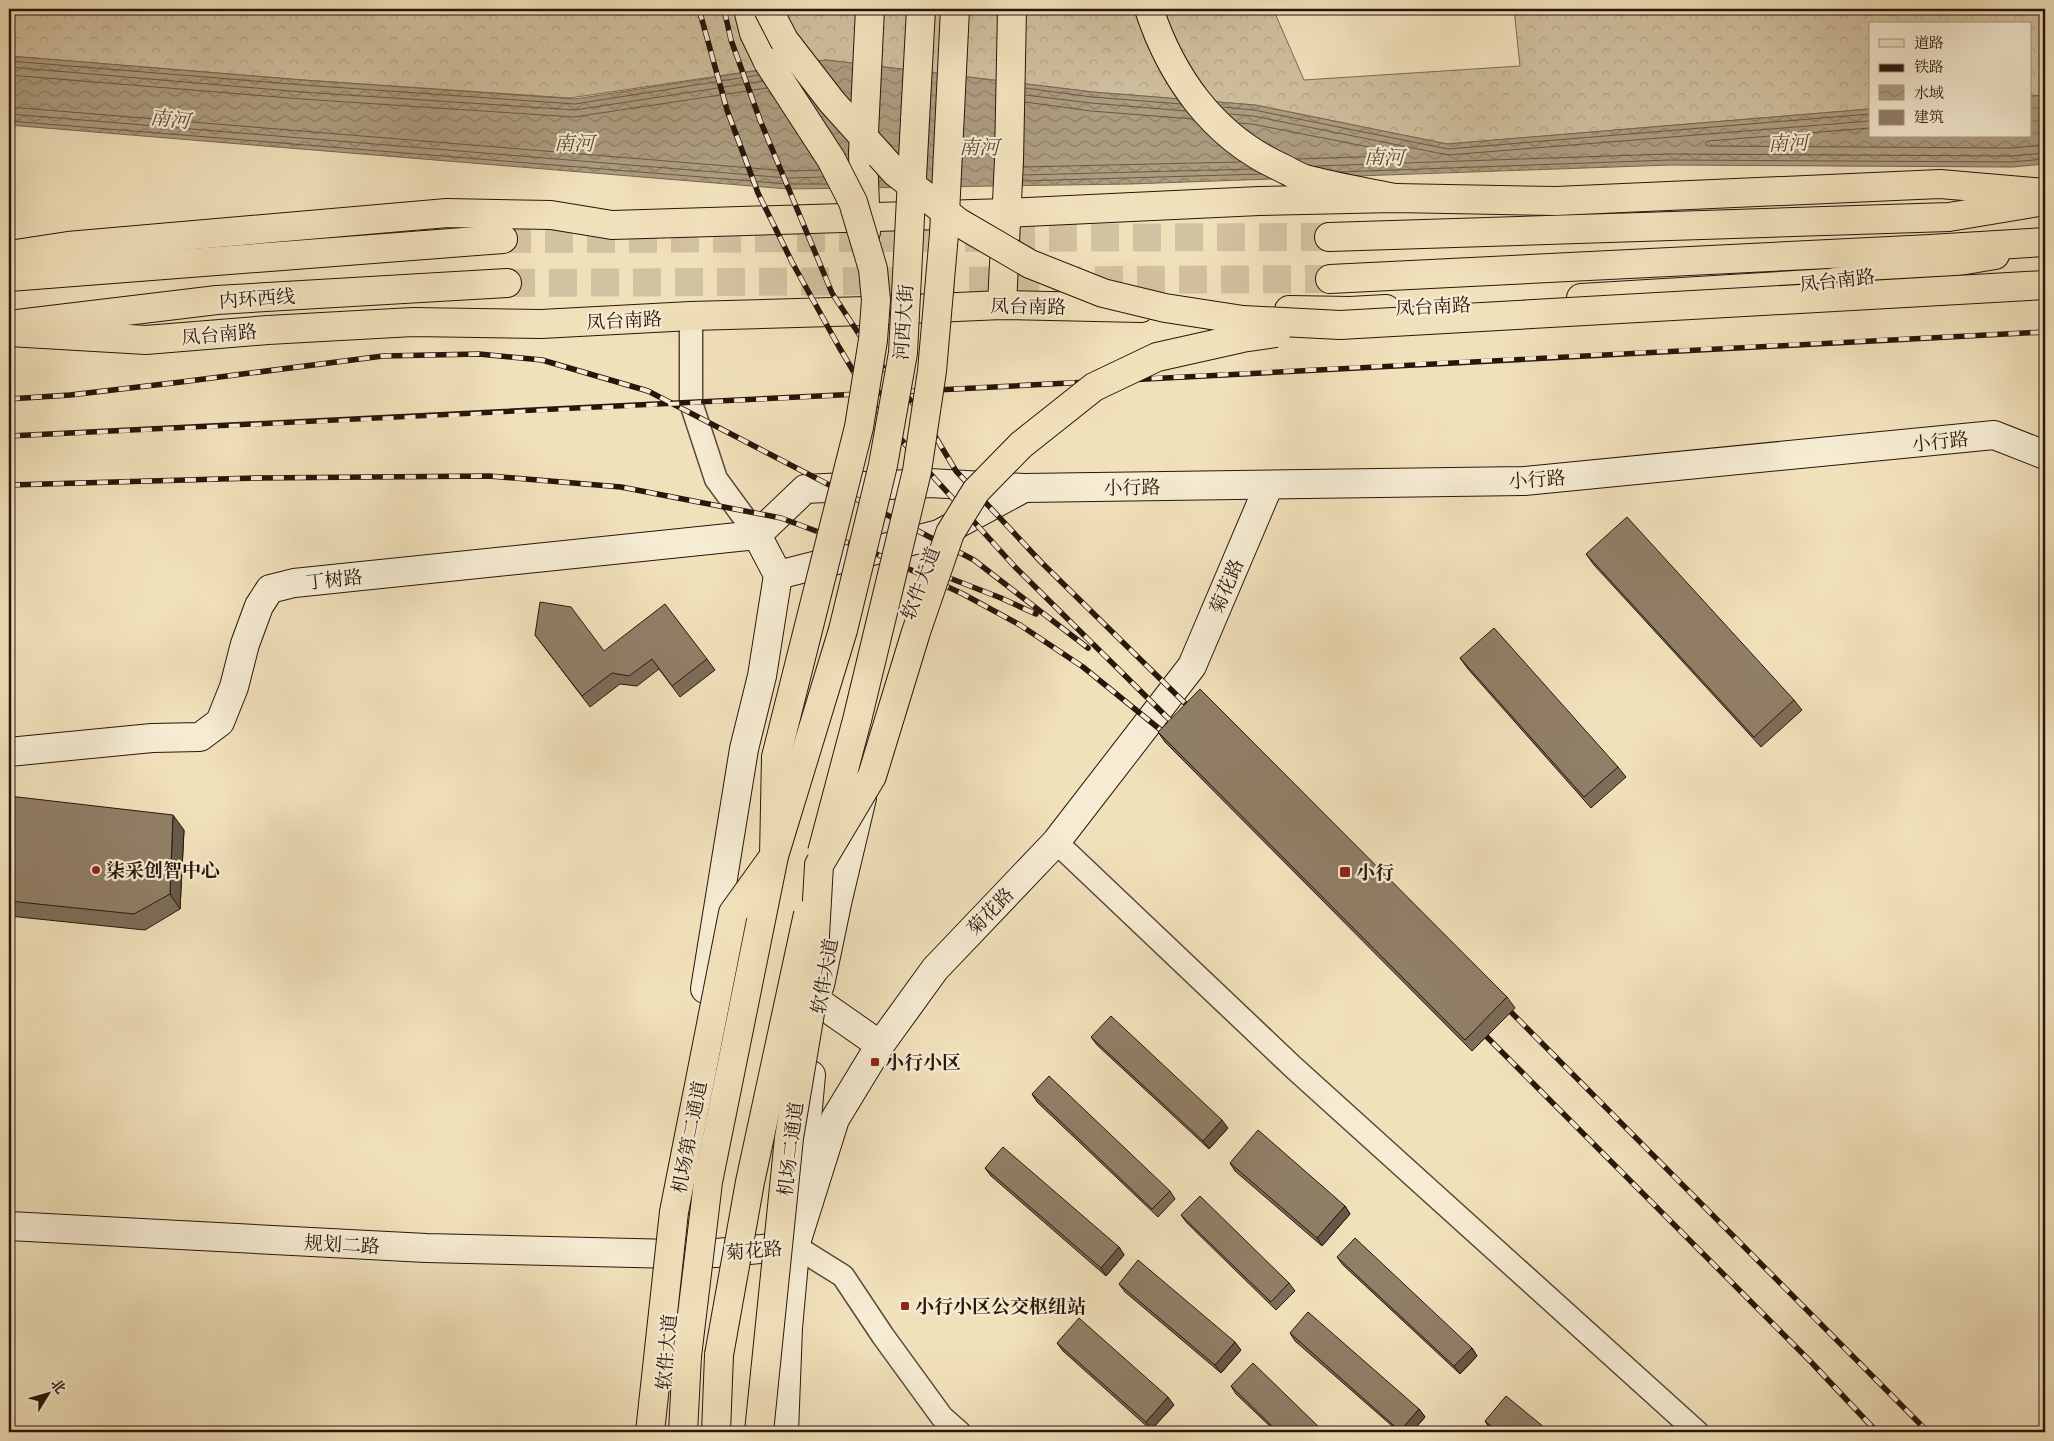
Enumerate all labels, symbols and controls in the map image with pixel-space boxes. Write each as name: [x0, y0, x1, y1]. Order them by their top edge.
legend: [1869, 22, 2032, 138]
text: 道路: [1914, 34, 1944, 55]
text: 铁路: [1914, 58, 1944, 79]
text: 水域: [1914, 84, 1944, 105]
water label: 南河: [148, 105, 194, 138]
text: 建筑: [1914, 108, 1944, 129]
water label: 南河: [1768, 130, 1812, 161]
water label: 南河: [554, 131, 597, 160]
water label: 南河: [959, 135, 1002, 164]
water label: 南河: [1363, 144, 1407, 175]
street label: 凤台南路: [1798, 264, 1877, 301]
street label: 河西大街: [889, 283, 922, 361]
street label: 内环西线: [218, 284, 296, 317]
street label: 凤台南路: [1394, 293, 1472, 324]
street label: 凤台南路: [990, 294, 1066, 323]
street label: 凤台南路: [585, 307, 663, 338]
street label: 凤台南路: [180, 320, 258, 353]
street label: 小行路: [1910, 427, 1970, 460]
street label: 小行路: [1508, 466, 1567, 497]
street label: 小行路: [1103, 476, 1161, 503]
street label: 软件大道: [896, 544, 949, 624]
street label: 菊花路: [1205, 555, 1252, 618]
street label: 丁树路: [304, 565, 364, 598]
place label: 柒采创智中心: [106, 859, 220, 886]
place label: 小行: [1356, 861, 1394, 888]
marker: 柒采创智中心: [90, 864, 102, 876]
marker: 小行: [1338, 865, 1352, 879]
street label: 菊花路: [962, 883, 1021, 943]
street label: 软件大道: [807, 937, 846, 1016]
place label: 小行小区: [885, 1051, 961, 1078]
marker: 小行小区: [869, 1056, 881, 1068]
street label: 机场第二通道: [667, 1079, 716, 1196]
street label: 机场二通道: [773, 1101, 812, 1198]
street label: 规划二路: [303, 1231, 381, 1262]
street label: 菊花路: [725, 1237, 784, 1268]
place label: 小行小区公交枢纽站: [915, 1295, 1086, 1322]
marker: 小行小区公交枢纽站: [899, 1300, 911, 1312]
street label: 软件大道: [652, 1313, 685, 1391]
north arrow: [22, 1368, 72, 1418]
text: 北: [45, 1376, 69, 1399]

